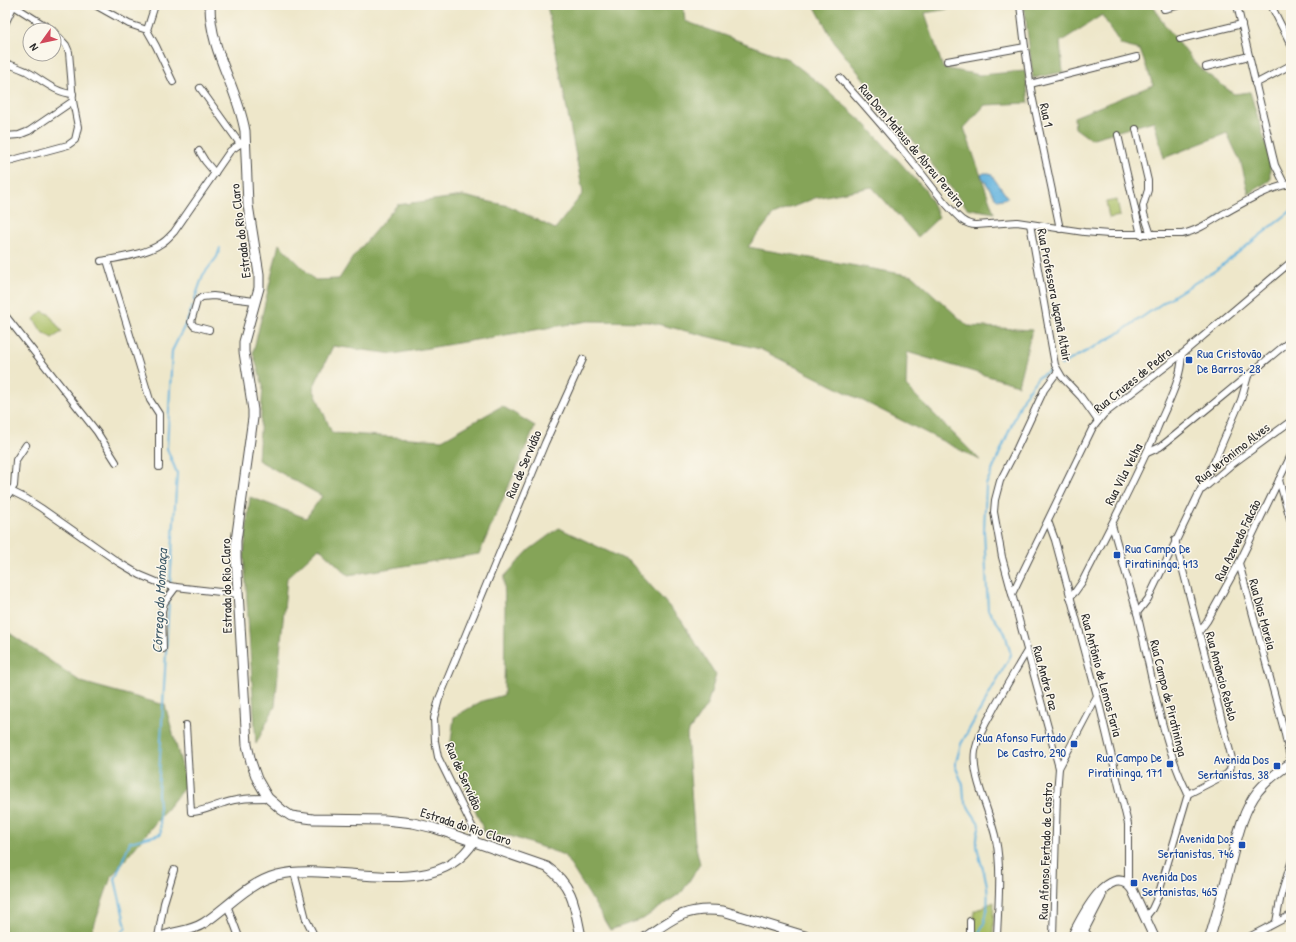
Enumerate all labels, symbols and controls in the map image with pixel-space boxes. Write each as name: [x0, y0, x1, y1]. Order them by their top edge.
north arrow: [22, 22, 62, 62]
text: N: [26, 41, 41, 54]
street label: Rua Dom Mateus de Abreu Pereira: [855, 79, 969, 211]
street label: Rua 1: [1036, 101, 1058, 129]
street label: Estrada do Rio Claro: [225, 183, 255, 279]
street label: Rua Professora Jaçanã Altair: [1033, 227, 1077, 363]
street label: Rua Cruzes de Pedra: [1089, 343, 1175, 417]
place label: Rua Cristovão De Barros, 28: [1197, 344, 1261, 377]
marker: Rua Cristovão De Barros, 28: [1184, 355, 1194, 365]
street label: Rua Jerônimo Alves: [1191, 418, 1273, 488]
street label: Rua de Servidão: [501, 427, 545, 501]
street label: Rua Vila Velha: [1100, 440, 1146, 508]
street label: Rua Azevedo Falcão: [1209, 496, 1265, 584]
street label: Estrada do Rio Claro: [216, 538, 236, 634]
place label: Rua Campo De Piratininga, 413: [1125, 539, 1198, 572]
water label: Córrego do Mombaça: [147, 547, 172, 654]
marker: Rua Campo De Piratininga, 413: [1112, 550, 1122, 560]
street label: Rua Dias Moreia: [1245, 577, 1281, 651]
street label: Rua Antônio de Lemos Faria: [1077, 612, 1127, 738]
street label: Rua Amâncio Rebelo: [1201, 629, 1243, 723]
street label: Rua Campo de Piratininga: [1146, 638, 1192, 758]
street label: Rua Andre Paz: [1029, 644, 1063, 713]
place label: Rua Afonso Furtado De Castro, 290: [976, 728, 1066, 761]
street label: Rua de Servidão: [441, 739, 487, 813]
marker: Rua Afonso Furtado De Castro, 290: [1069, 739, 1079, 749]
place label: Rua Campo De Piratininga, 171: [1088, 748, 1162, 781]
place label: Avenida Dos Sertanistas, 38: [1198, 750, 1269, 783]
marker: Rua Campo De Piratininga, 171: [1165, 759, 1175, 769]
marker: Avenida Dos Sertanistas, 38: [1272, 761, 1282, 771]
street label: Rua Afonso Fertado de Castro: [1034, 782, 1056, 920]
street label: Estrada do Rio Claro: [418, 803, 514, 849]
place label: Avenida Dos Sertanistas, 746: [1158, 829, 1234, 862]
marker: Avenida Dos Sertanistas, 746: [1237, 840, 1247, 850]
place label: Avenida Dos Sertanistas, 465: [1142, 867, 1218, 900]
marker: Avenida Dos Sertanistas, 465: [1129, 878, 1139, 888]

